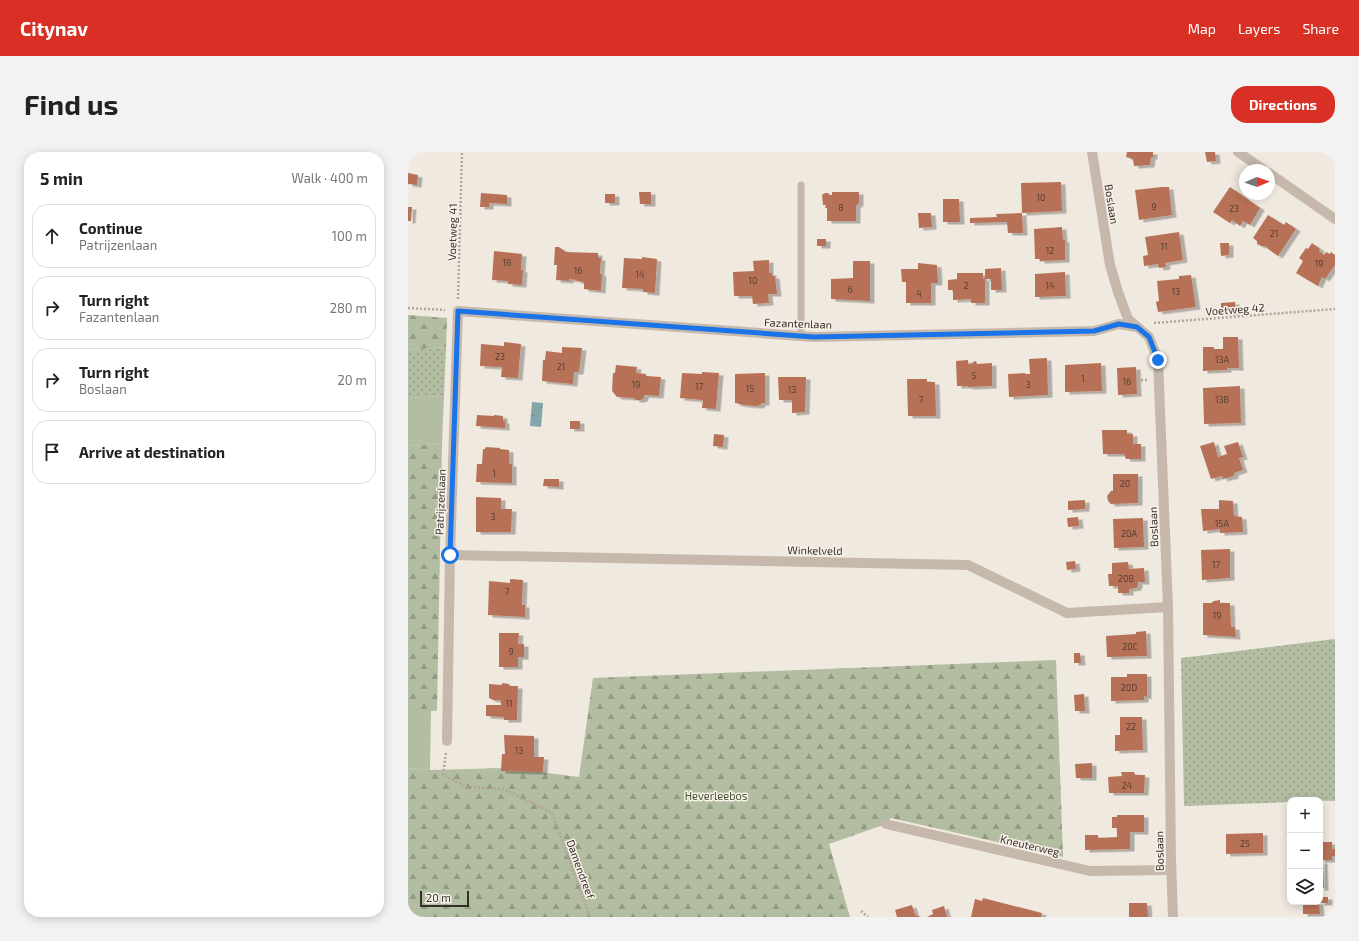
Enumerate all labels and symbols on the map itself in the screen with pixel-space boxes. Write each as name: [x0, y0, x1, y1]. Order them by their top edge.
north arrow: [1239, 164, 1275, 200]
street label: Boslaan: [1102, 183, 1122, 225]
house number: 10: [1036, 192, 1046, 203]
house number: 9: [1151, 201, 1157, 212]
house number: 8: [838, 202, 844, 213]
street label: Voetweg 41: [445, 203, 459, 261]
house number: 23: [1229, 203, 1239, 214]
house number: 21: [1270, 228, 1278, 239]
house number: 11: [1160, 241, 1168, 252]
house number: 12: [1046, 245, 1054, 256]
house number: 18: [502, 257, 512, 268]
house number: 19: [1315, 258, 1323, 269]
house number: 16: [574, 265, 582, 276]
house number: 14: [635, 269, 645, 280]
house number: 10: [748, 275, 758, 286]
house number: 2: [963, 280, 969, 291]
house number: 14: [1045, 280, 1055, 291]
house number: 6: [847, 284, 853, 295]
house number: 13: [1172, 286, 1180, 297]
house number: 4: [916, 288, 922, 299]
street label: Voetweg 42: [1205, 300, 1265, 318]
street label: Fazantenlaan: [764, 315, 832, 331]
house number: 23: [495, 351, 505, 362]
route end: [1149, 351, 1167, 369]
house number: 13A: [1215, 354, 1229, 365]
house number: 21: [557, 361, 565, 372]
house number: 5: [972, 370, 977, 381]
house number: 1: [1081, 373, 1085, 384]
house number: 16: [1123, 376, 1131, 387]
house number: 19: [632, 379, 640, 390]
house number: 3: [1025, 379, 1031, 390]
house number: 17: [695, 381, 703, 392]
house number: 15: [746, 383, 754, 394]
house number: 13: [788, 384, 796, 395]
house number: 7: [919, 394, 924, 405]
house number: 13B: [1215, 394, 1230, 405]
house number: 1: [492, 468, 496, 479]
street label: Patrijzenlaan: [432, 469, 449, 535]
house number: 20: [1120, 478, 1130, 489]
street label: Boslaan: [1146, 507, 1160, 547]
house number: 3: [490, 511, 496, 522]
house number: 15A: [1215, 518, 1229, 529]
house number: 20A: [1121, 528, 1137, 539]
street label: Winkelveld: [787, 543, 843, 557]
route start: [441, 546, 459, 564]
house number: 17: [1212, 559, 1220, 570]
house number: 20B: [1118, 573, 1134, 584]
house number: 7: [505, 586, 510, 597]
house number: 19: [1213, 610, 1221, 621]
house number: 20C: [1122, 641, 1138, 652]
house number: 9: [508, 646, 514, 657]
house number: 20D: [1121, 682, 1137, 693]
house number: 11: [505, 698, 513, 709]
house number: 22: [1126, 721, 1136, 732]
house number: 13: [515, 745, 523, 756]
house number: 24: [1122, 780, 1133, 791]
park label: Heverleebos: [685, 789, 748, 802]
street label: Boslaan: [1152, 831, 1166, 871]
street label: Kneuterweg: [999, 832, 1061, 858]
street label: Damendreef: [564, 838, 598, 901]
house number: 25: [1240, 838, 1250, 849]
scale bar: [420, 889, 469, 908]

